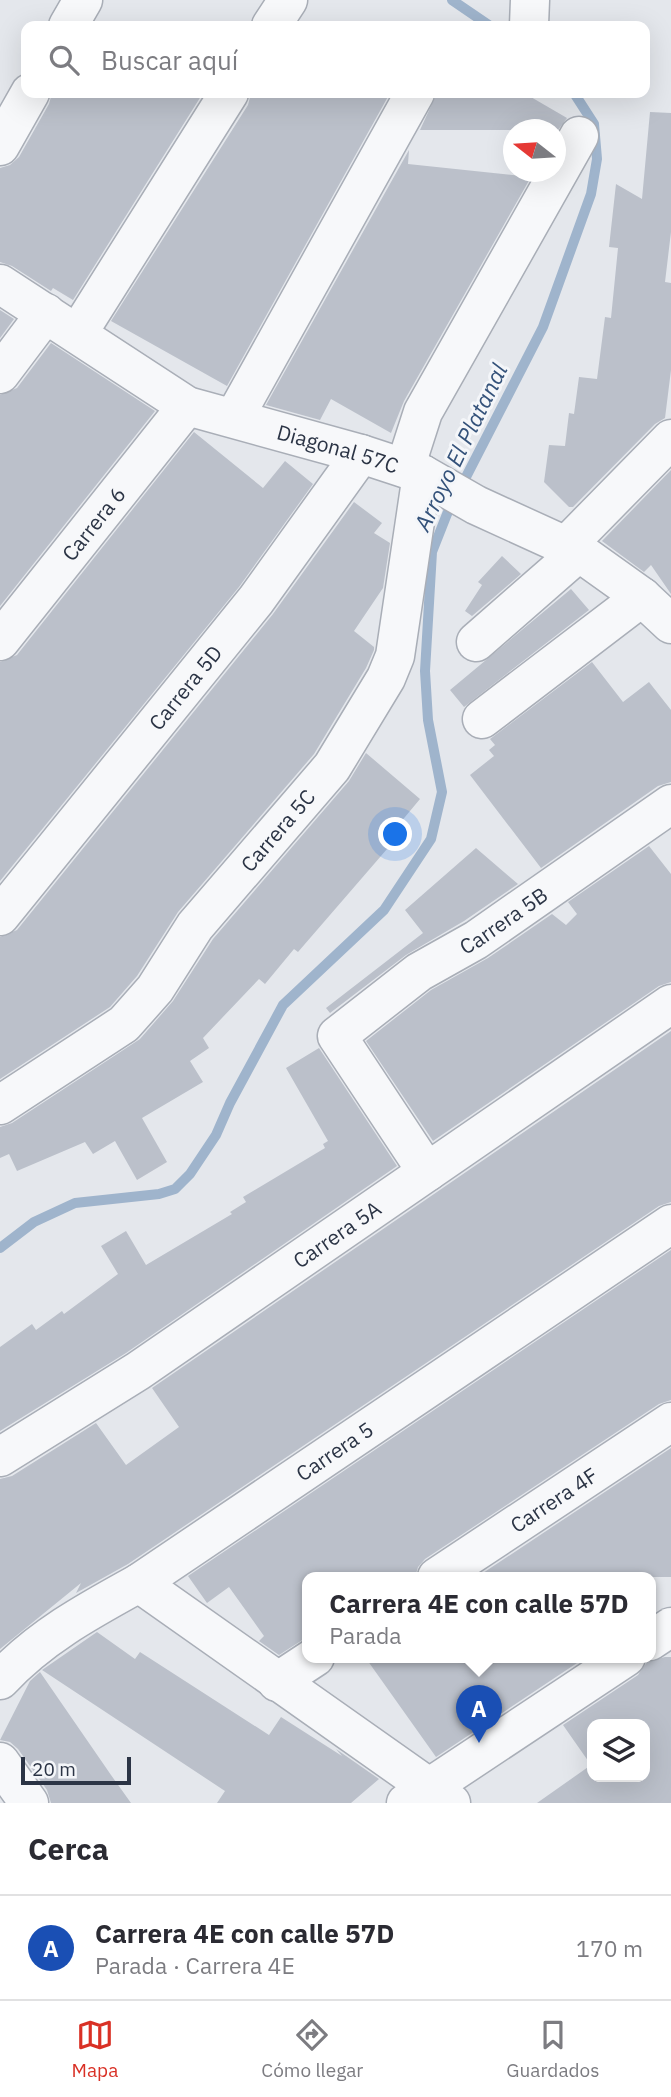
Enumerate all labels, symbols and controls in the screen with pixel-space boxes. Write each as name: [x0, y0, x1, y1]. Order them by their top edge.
search box: [21, 21, 650, 98]
icon: search: [45, 41, 83, 79]
text: Buscar aquí: [101, 43, 238, 77]
north arrow: [503, 119, 566, 182]
water label: Arroyo El Platanal: [406, 357, 514, 537]
street label: Diagonal 57C: [274, 418, 402, 479]
street label: Carrera 6: [55, 481, 132, 567]
street label: Carrera 5D: [142, 639, 228, 736]
street label: Carrera 5C: [234, 783, 321, 877]
your location: [378, 817, 412, 851]
street label: Carrera 5B: [454, 880, 553, 961]
street label: Carrera 5A: [287, 1194, 386, 1274]
street label: Carrera 5: [290, 1415, 379, 1487]
street label: Carrera 4F: [505, 1461, 603, 1539]
popup: [302, 1572, 656, 1663]
text: Carrera 4E con calle 57D: [329, 1586, 629, 1620]
text: Parada: [329, 1620, 402, 1650]
pin: A: [456, 1685, 502, 1743]
map controls: [587, 1719, 650, 1782]
button: layers: [587, 1719, 650, 1782]
scale bar: [21, 1754, 131, 1786]
text: 20 m: [32, 1757, 76, 1781]
text: Cerca: [28, 1829, 109, 1868]
text: Carrera 4E con calle 57D: [95, 1916, 394, 1950]
text: A: [43, 1933, 59, 1963]
text: 170 m: [576, 1933, 643, 1963]
text: Parada · Carrera 4E: [95, 1950, 295, 1980]
tab: Mapa: [72, 2016, 118, 2082]
tab: Cómo llegar: [261, 2016, 363, 2082]
tab: Guardados: [506, 2016, 599, 2082]

